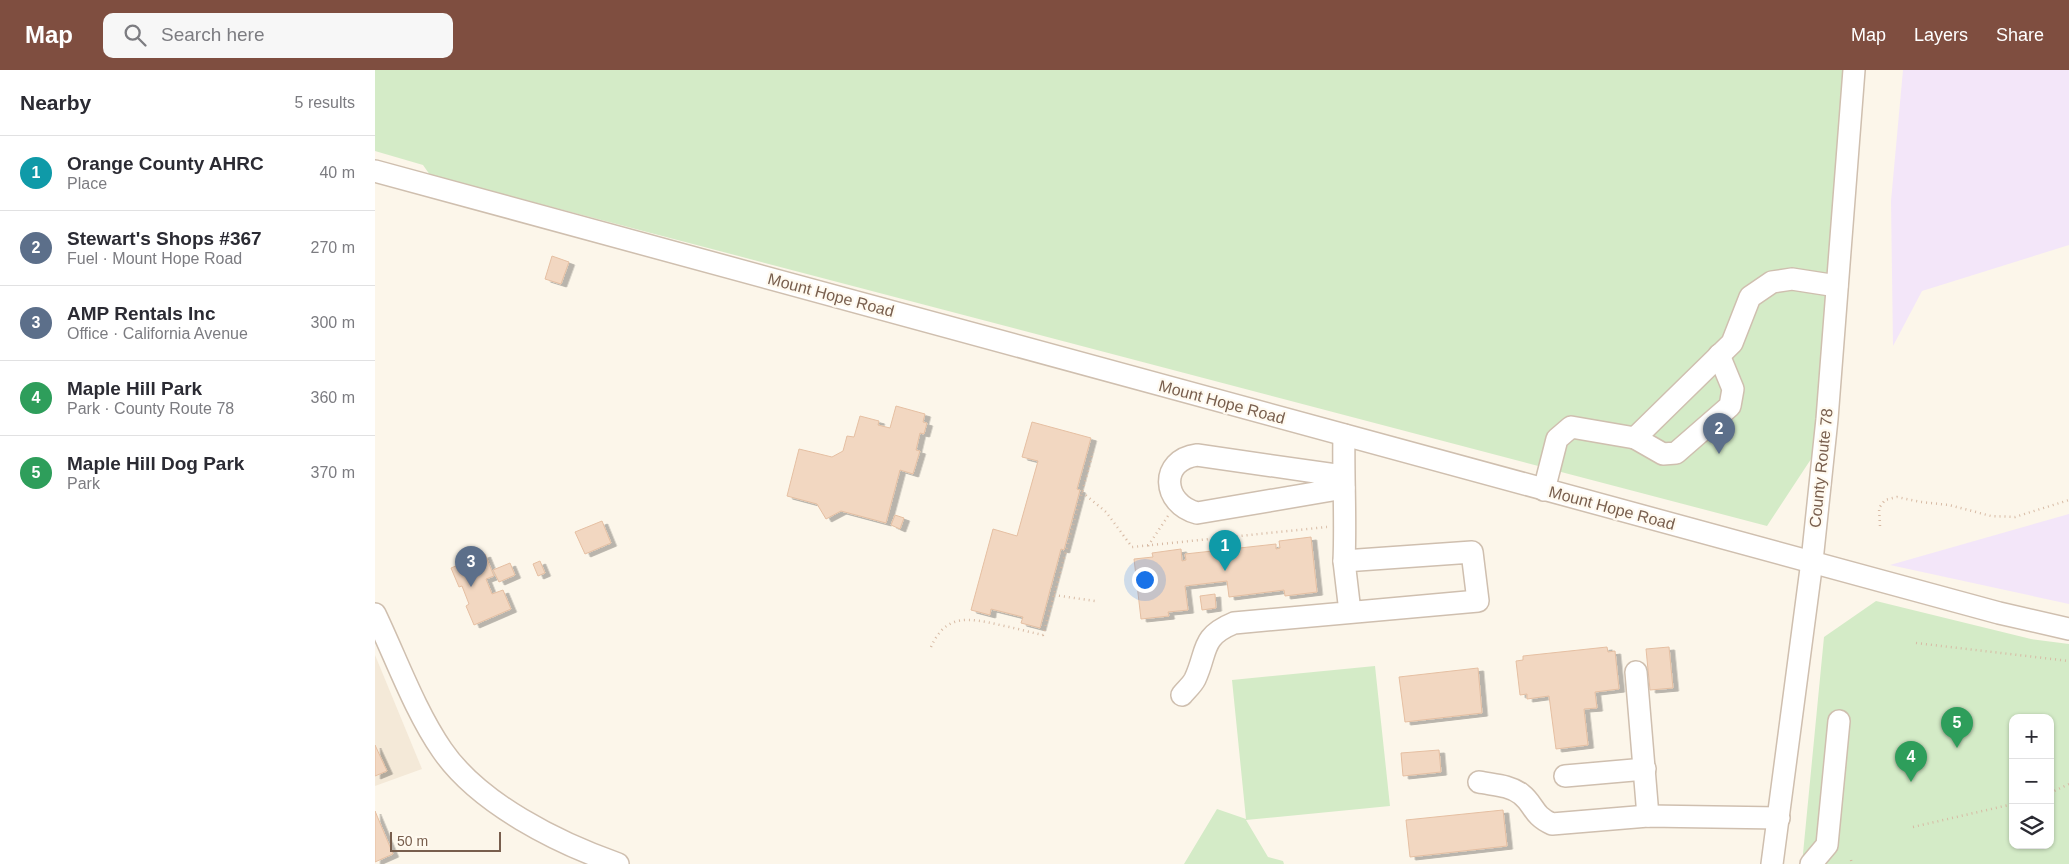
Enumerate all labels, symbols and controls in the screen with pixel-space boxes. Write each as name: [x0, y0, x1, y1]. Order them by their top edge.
search box: [103, 13, 453, 58]
text: Map: [25, 21, 73, 48]
icon: search: [121, 21, 149, 49]
text: Search here: [161, 24, 265, 45]
text: Map: [1851, 25, 1886, 45]
text: Layers: [1914, 25, 1968, 45]
text: Share: [1996, 25, 2044, 45]
text: Nearby: [20, 91, 91, 114]
text: 5 results: [295, 94, 355, 111]
text: Orange County AHRC: [67, 153, 264, 174]
text: 1: [32, 164, 40, 181]
text: 40 m: [319, 164, 355, 181]
text: Place: [67, 175, 107, 192]
text: Stewart's Shops #367: [67, 228, 262, 249]
text: 2: [32, 239, 40, 256]
text: 270 m: [311, 239, 355, 256]
text: Fuel · Mount Hope Road: [67, 250, 242, 267]
street label: Mount Hope Road: [766, 270, 896, 320]
text: AMP Rentals Inc: [67, 303, 216, 324]
text: 3: [32, 314, 40, 331]
text: 300 m: [311, 314, 355, 331]
text: Office · California Avenue: [67, 325, 248, 342]
street label: Mount Hope Road: [1157, 377, 1287, 427]
text: Maple Hill Park: [67, 378, 202, 399]
text: 4: [32, 389, 40, 406]
text: 360 m: [311, 389, 355, 406]
text: Park · County Route 78: [67, 400, 234, 417]
street label: County Route 78: [1806, 407, 1836, 529]
pin: 2: [1703, 413, 1735, 454]
text: Maple Hill Dog Park: [67, 453, 244, 474]
text: 5: [32, 464, 40, 481]
text: 370 m: [311, 464, 355, 481]
text: Park: [67, 475, 100, 492]
street label: Mount Hope Road: [1547, 483, 1677, 533]
pin: 1: [1209, 530, 1241, 571]
pin: 3: [455, 546, 487, 587]
your location: [1132, 567, 1158, 593]
pin: 5: [1941, 707, 1973, 748]
map controls: [2009, 714, 2054, 849]
button: +: [2009, 714, 2054, 759]
pin: 4: [1895, 741, 1927, 782]
button: −: [2009, 759, 2054, 804]
button: layers: [2009, 804, 2054, 849]
scale bar: [390, 829, 501, 852]
text: 50 m: [397, 833, 428, 849]

